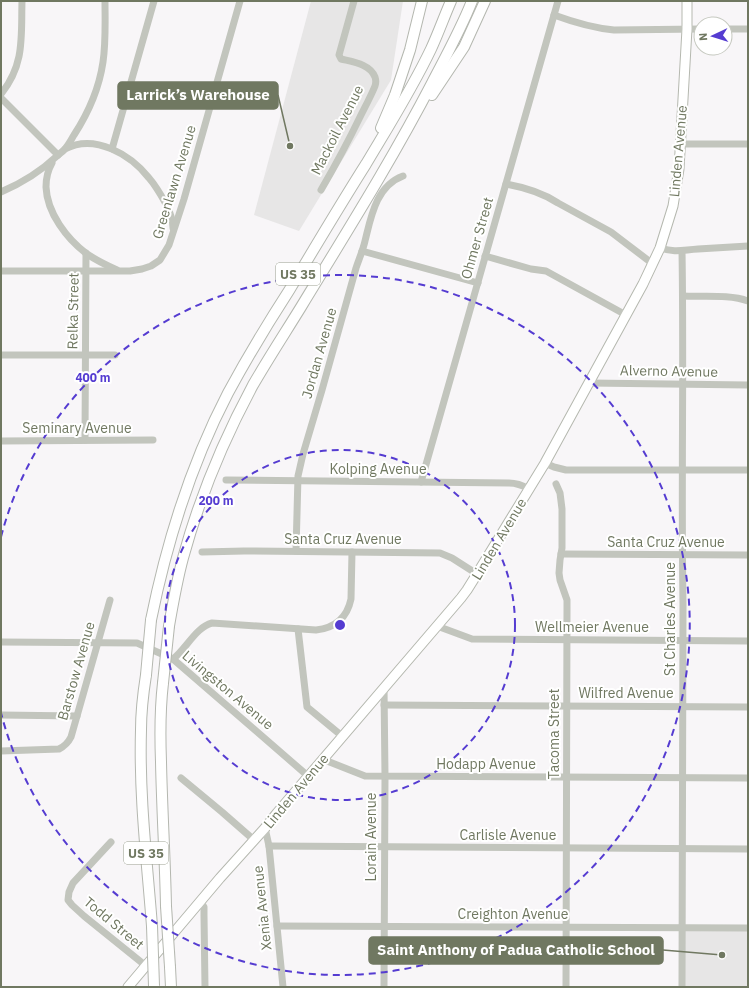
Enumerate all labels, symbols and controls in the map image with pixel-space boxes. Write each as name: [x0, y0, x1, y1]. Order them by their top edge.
north arrow: [693, 16, 733, 56]
text: N: [696, 32, 710, 41]
callout: Larrick’s Warehouse: [118, 82, 278, 109]
street label: Mackoil Avenue: [307, 82, 367, 178]
text: Larrick’s Warehouse: [126, 85, 270, 104]
street label: Linden Avenue: [665, 104, 691, 198]
street label: Greenlawn Avenue: [148, 123, 200, 241]
street label: Ohmer Street: [457, 195, 497, 281]
road number: US 35: [276, 263, 320, 285]
street label: Relka Street: [63, 272, 83, 350]
street label: Jordan Avenue: [297, 305, 341, 400]
street label: Alverno Avenue: [620, 361, 719, 381]
text: 400 m: [75, 370, 111, 385]
street label: Seminary Avenue: [22, 419, 132, 437]
street label: Kolping Avenue: [329, 460, 427, 478]
text: 200 m: [198, 493, 234, 508]
street label: Linden Avenue: [468, 495, 531, 583]
street label: Santa Cruz Avenue: [284, 530, 402, 548]
street label: Santa Cruz Avenue: [607, 533, 725, 551]
street label: St Charles Avenue: [661, 562, 679, 676]
centre of rings: [333, 618, 347, 632]
street label: Wellmeier Avenue: [535, 618, 649, 636]
street label: Barstow Avenue: [53, 619, 99, 722]
street label: Livingston Avenue: [179, 647, 278, 734]
street label: Wilfred Avenue: [578, 684, 674, 702]
street label: Tacoma Street: [545, 689, 563, 779]
street label: Linden Avenue: [259, 750, 333, 832]
street label: Hodapp Avenue: [436, 755, 536, 773]
street label: Lorain Avenue: [362, 792, 380, 881]
street label: Carlisle Avenue: [460, 826, 557, 844]
road number: US 35: [124, 842, 168, 864]
street label: Xenia Avenue: [249, 864, 275, 951]
street label: Todd Street: [80, 893, 148, 953]
street label: Creighton Avenue: [458, 905, 569, 923]
callout: Saint Anthony of Padua Catholic School: [369, 937, 663, 964]
text: Saint Anthony of Padua Catholic School: [377, 940, 655, 959]

